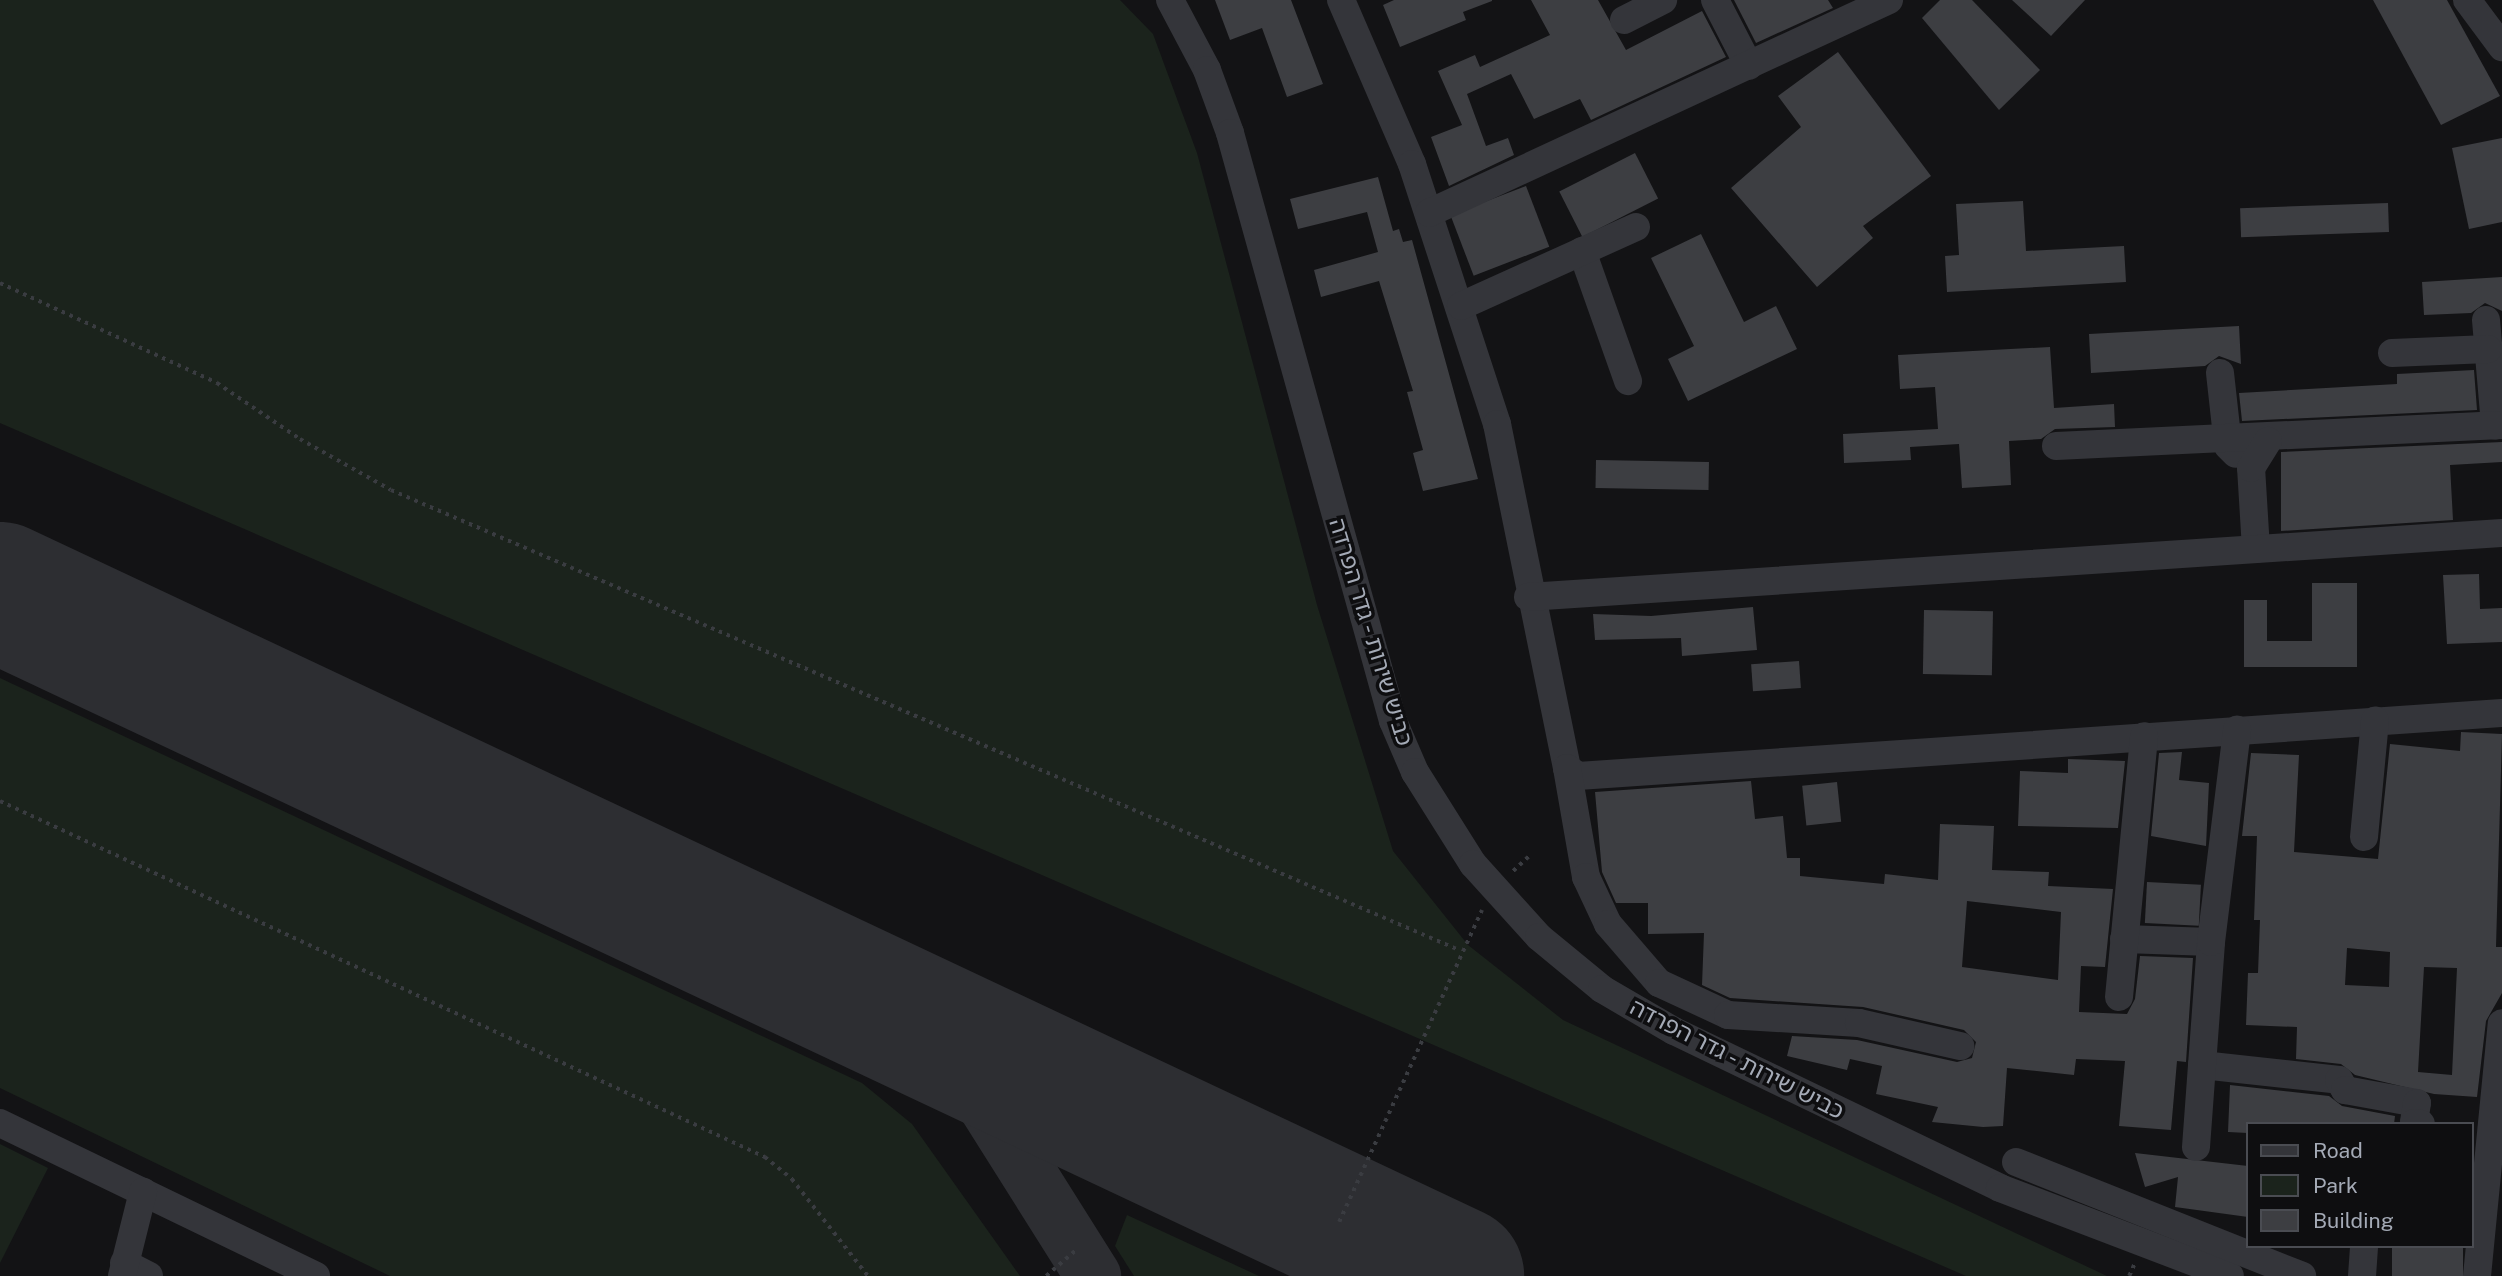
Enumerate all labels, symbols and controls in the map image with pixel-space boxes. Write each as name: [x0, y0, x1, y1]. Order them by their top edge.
street label: כביש שירות - גדר הפרדה: [1323, 515, 1419, 749]
street label: כביש שירות - גדר הפרדה: [1625, 993, 1849, 1125]
legend: [2246, 1122, 2474, 1248]
text: Road: [2313, 1138, 2363, 1163]
text: Park: [2313, 1173, 2358, 1198]
text: Building: [2313, 1208, 2394, 1233]

